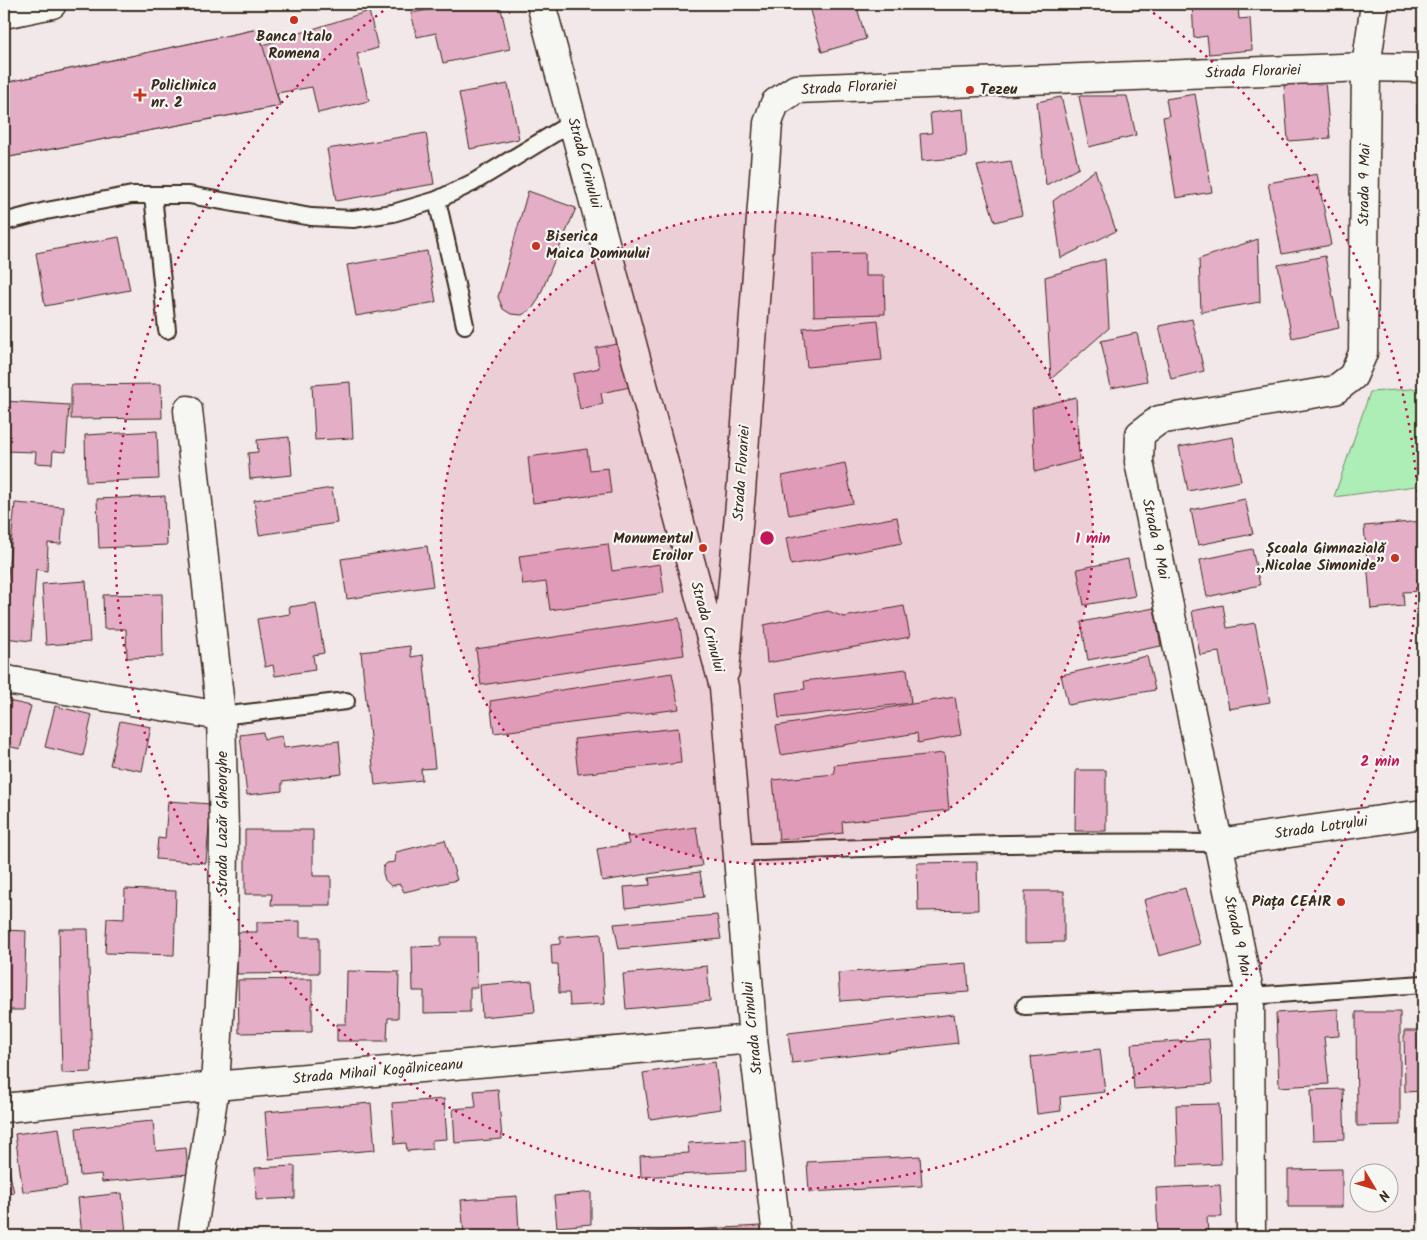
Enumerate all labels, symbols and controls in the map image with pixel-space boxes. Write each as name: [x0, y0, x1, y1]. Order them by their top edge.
marker: Banca Italo Romena: [288, 14, 300, 26]
place label: Banca Italo Romena: [256, 25, 332, 66]
street label: Strada Florariei: [1205, 58, 1303, 86]
street label: Strada Florariei: [801, 73, 899, 102]
place label: Policlinica nr. 2: [151, 74, 217, 115]
place label: Tezeu: [980, 78, 1018, 102]
marker: Tezeu: [964, 84, 976, 96]
marker: Policlinica nr. 2: [133, 88, 147, 102]
street label: Strada Crinului: [560, 115, 608, 213]
street label: Strada 9 Mai: [1352, 142, 1378, 226]
place label: Biserica Maica Domnului: [546, 225, 651, 266]
marker: Biserica Maica Domnului: [530, 240, 542, 252]
street label: Strada Florariei: [727, 423, 757, 521]
street label: Strada 9 Mai: [1135, 496, 1176, 583]
place label: Monumentul Eroilor: [613, 527, 694, 568]
text: 1 min: [1076, 527, 1110, 551]
centre of rings: [758, 529, 776, 547]
place label: Școala Gimnazială „Nicolae Simonide”: [1256, 537, 1387, 578]
marker: Monumentul Eroilor: [697, 542, 709, 554]
marker: Școala Gimnazială „Nicolae Simonide”: [1389, 552, 1401, 564]
street label: Strada Crinului: [683, 579, 731, 677]
text: 2 min: [1360, 750, 1400, 774]
street label: Strada Lazăr Gheorghe: [211, 751, 235, 895]
street label: Strada Lotrului: [1273, 809, 1370, 846]
place label: Piața CEAIR: [1252, 890, 1331, 914]
street label: Strada 9 Mai: [1217, 893, 1258, 980]
marker: Piața CEAIR: [1335, 896, 1347, 908]
street label: Strada Crinului: [736, 979, 770, 1076]
street label: Strada Mihail Kogălniceanu: [292, 1053, 464, 1091]
north arrow: [1350, 1162, 1400, 1212]
text: N: [1372, 1185, 1395, 1206]

